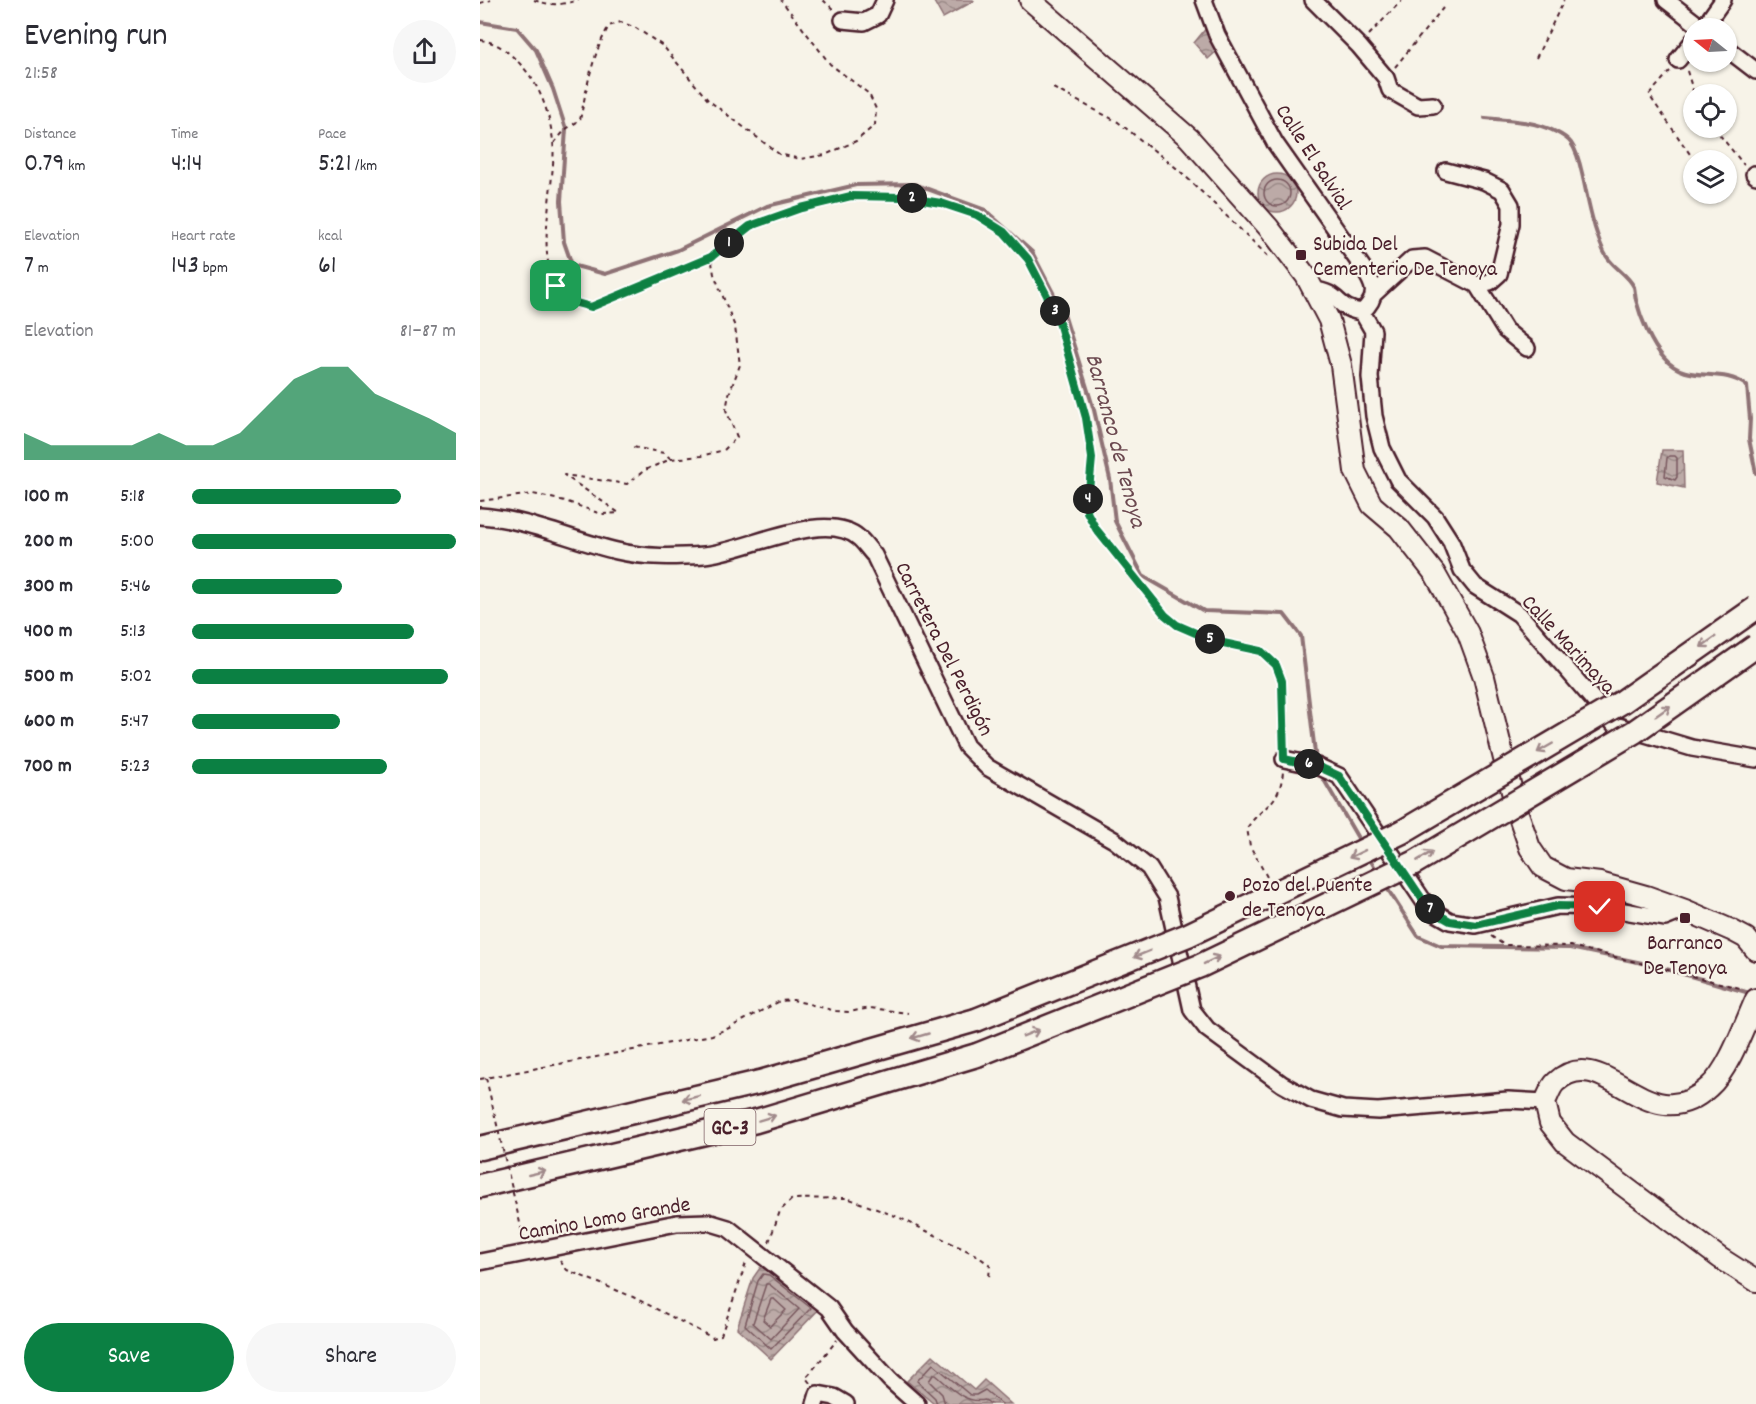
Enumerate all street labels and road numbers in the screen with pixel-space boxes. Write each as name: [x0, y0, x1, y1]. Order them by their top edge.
street label: Calle El Salvial: [1266, 99, 1358, 217]
street label: Carretera Del Perdigón: [886, 557, 1000, 742]
street label: Calle Marimaya: [1513, 589, 1622, 703]
road number: GC-3: [704, 1109, 756, 1145]
street label: Camino Lomo Grande: [516, 1190, 693, 1251]

